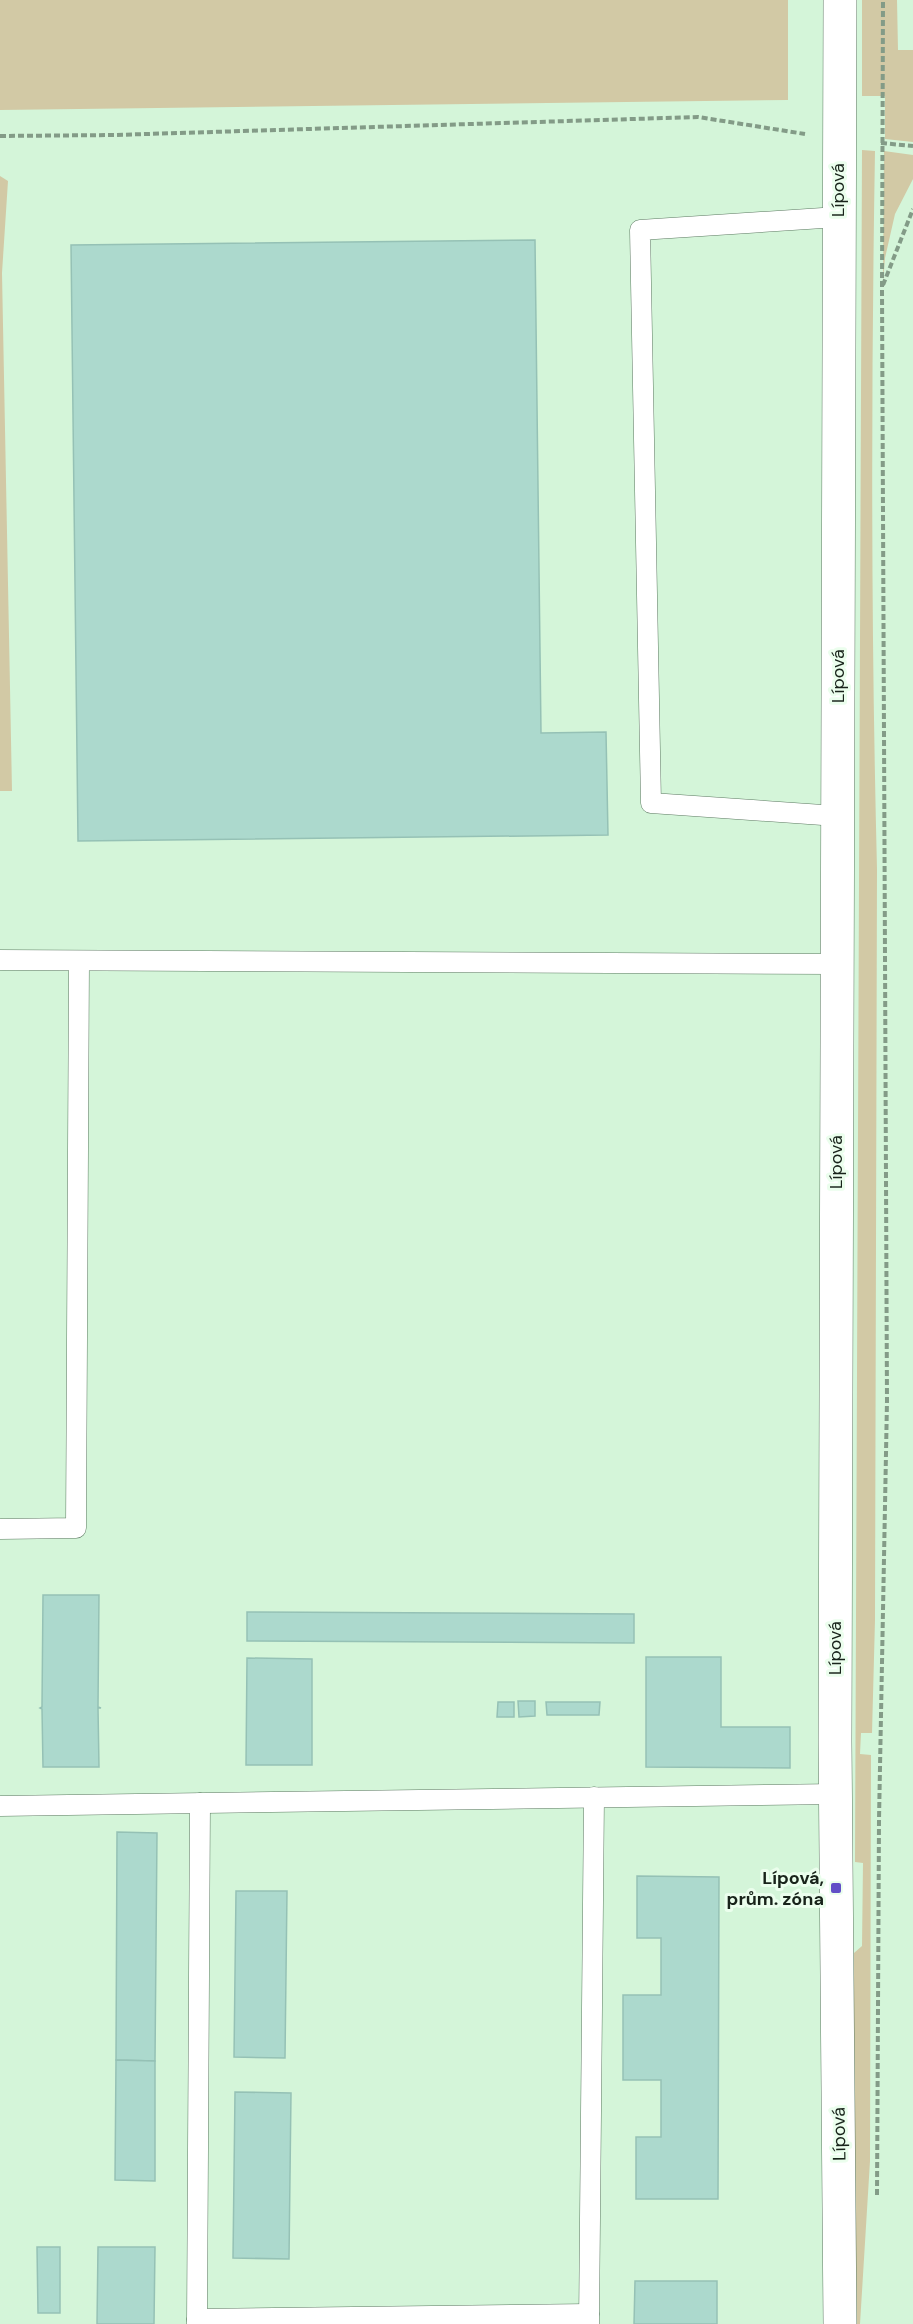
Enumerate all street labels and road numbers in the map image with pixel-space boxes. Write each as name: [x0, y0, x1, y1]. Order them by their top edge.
street label: Lípová: [826, 163, 850, 217]
street label: Lípová: [826, 649, 850, 703]
street label: Lípová: [824, 1135, 848, 1189]
street label: Lípová: [823, 1621, 847, 1675]
street label: Lípová: [827, 2107, 851, 2161]

